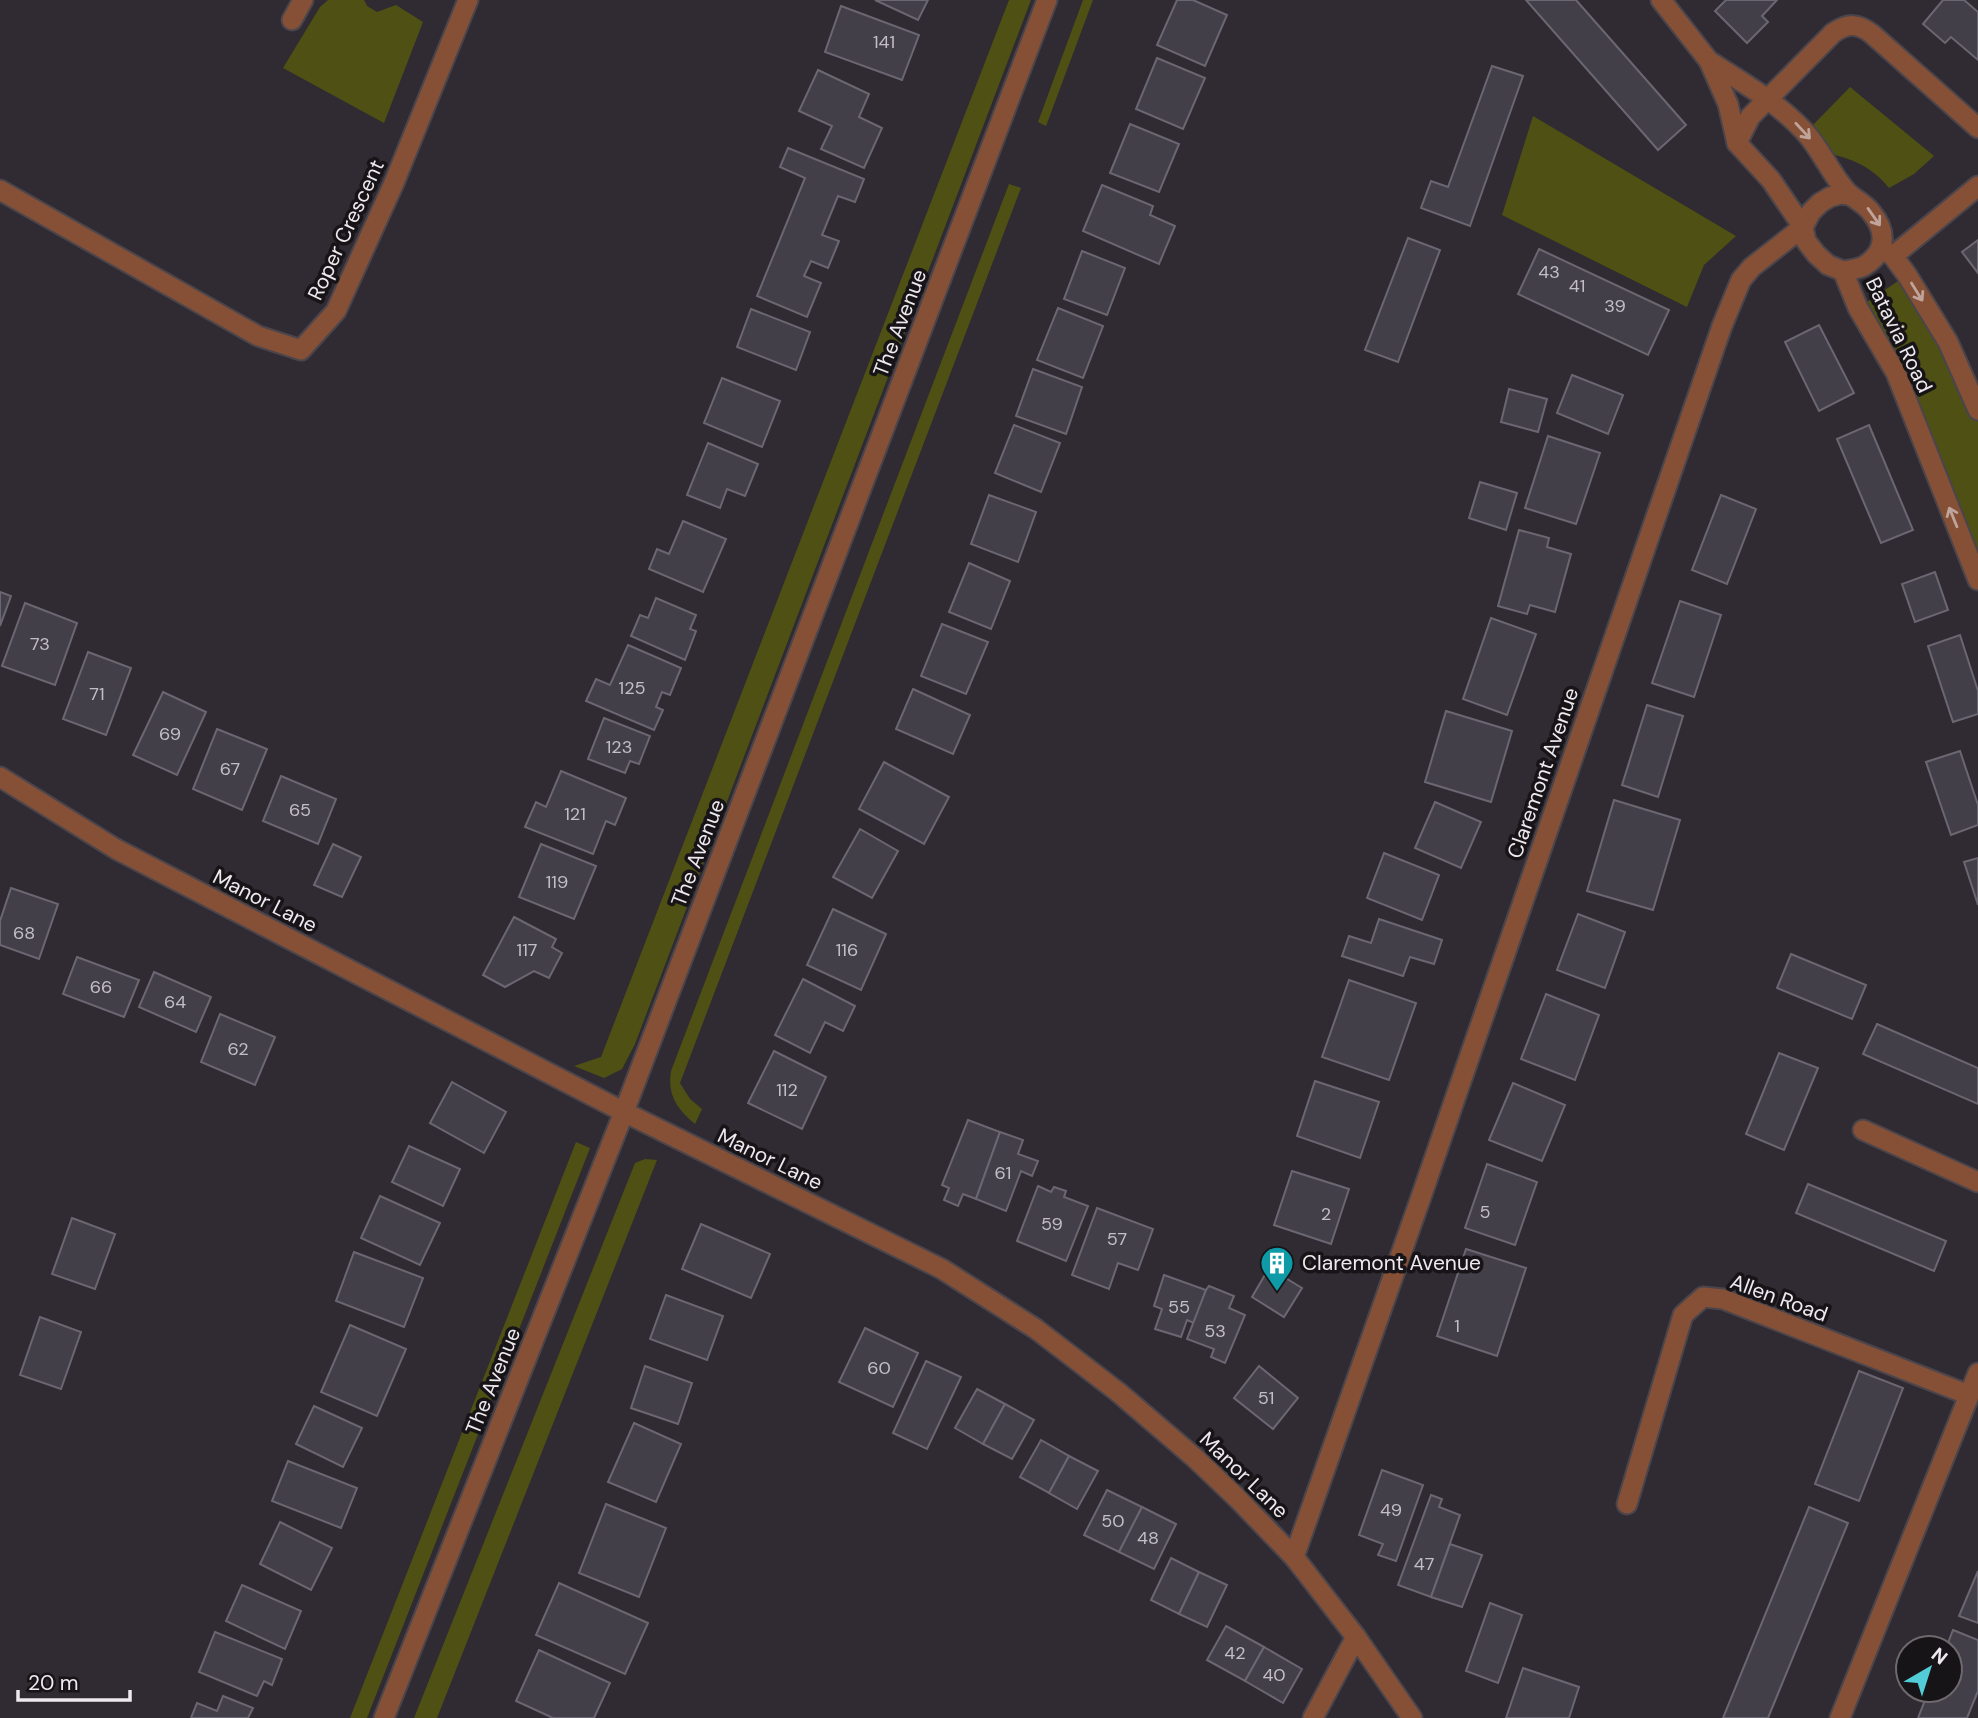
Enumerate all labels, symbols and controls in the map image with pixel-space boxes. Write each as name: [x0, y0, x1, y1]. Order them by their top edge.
house number: 141: [873, 30, 895, 54]
one-way arrow: [1794, 122, 1811, 139]
street label: Roper Crescent: [301, 155, 391, 305]
one-way arrow: [1867, 207, 1881, 226]
house number: 43: [1538, 260, 1560, 284]
street label: The Avenue: [867, 265, 933, 381]
street label: Batavia Road: [1859, 273, 1939, 397]
house number: 41: [1569, 274, 1585, 298]
one-way arrow: [1911, 282, 1925, 302]
house number: 39: [1604, 294, 1626, 318]
one-way arrow: [1945, 506, 1958, 528]
house number: 73: [30, 632, 50, 656]
house number: 125: [619, 676, 645, 700]
house number: 71: [89, 682, 105, 706]
street label: Claremont Avenue: [1501, 684, 1585, 862]
house number: 69: [159, 722, 181, 746]
house number: 123: [606, 735, 632, 759]
house number: 67: [220, 757, 240, 781]
street label: The Avenue: [665, 795, 731, 911]
house number: 65: [289, 798, 311, 822]
house number: 121: [564, 802, 586, 826]
street label: Manor Lane: [208, 863, 322, 939]
house number: 119: [546, 870, 568, 894]
house number: 68: [13, 921, 35, 945]
house number: 117: [517, 938, 537, 962]
house number: 116: [836, 938, 858, 962]
house number: 66: [90, 975, 112, 999]
house number: 64: [164, 990, 186, 1014]
house number: 62: [227, 1037, 249, 1061]
house number: 112: [776, 1078, 798, 1102]
street label: Manor Lane: [713, 1122, 827, 1196]
house number: 61: [995, 1161, 1011, 1185]
house number: 5: [1480, 1200, 1490, 1224]
house number: 2: [1321, 1202, 1331, 1226]
house number: 59: [1041, 1212, 1063, 1236]
house number: 57: [1107, 1227, 1127, 1251]
building icon: Claremont Avenue: [1258, 1244, 1296, 1293]
place label: Claremont Avenue: [1302, 1249, 1481, 1277]
street label: Allen Road: [1726, 1267, 1832, 1329]
house number: 55: [1168, 1295, 1190, 1319]
house number: 1: [1454, 1314, 1460, 1338]
house number: 53: [1204, 1319, 1226, 1343]
street label: The Avenue: [459, 1323, 527, 1439]
house number: 60: [867, 1356, 891, 1380]
house number: 51: [1258, 1386, 1274, 1410]
street label: Manor Lane: [1193, 1426, 1295, 1525]
house number: 49: [1380, 1498, 1402, 1522]
house number: 50: [1101, 1509, 1125, 1533]
house number: 48: [1137, 1526, 1159, 1550]
house number: 47: [1414, 1552, 1434, 1576]
north arrow: [1894, 1634, 1964, 1704]
house number: 42: [1224, 1641, 1246, 1665]
text: N: [1926, 1642, 1953, 1670]
scale bar: [18, 1658, 130, 1702]
house number: 40: [1262, 1663, 1286, 1687]
text: 20 m: [28, 1669, 79, 1697]

